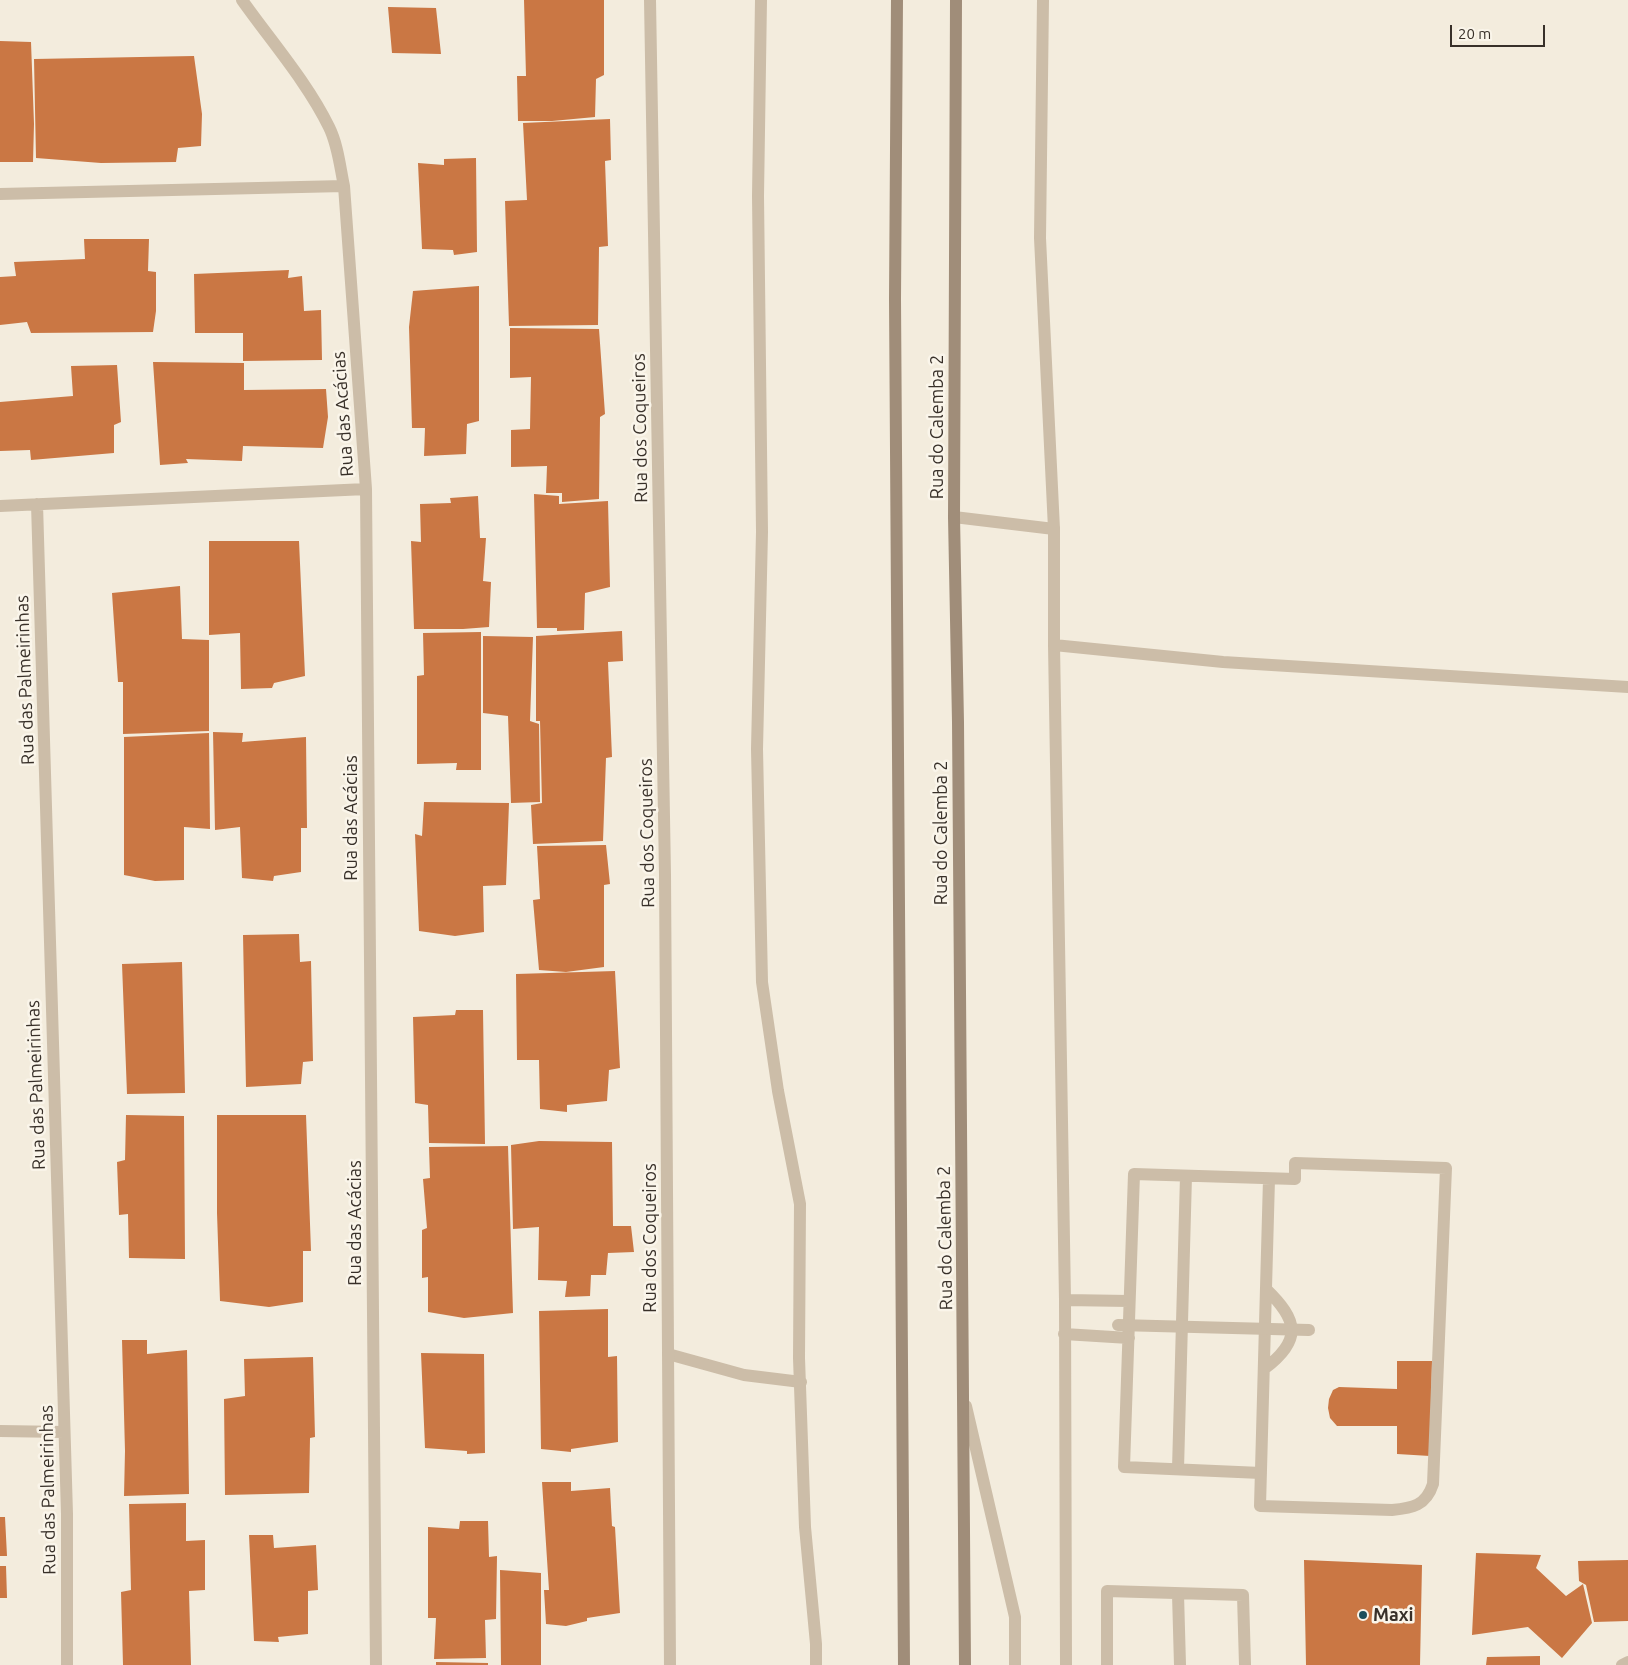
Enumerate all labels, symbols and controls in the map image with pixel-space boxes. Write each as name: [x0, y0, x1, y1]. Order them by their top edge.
scale bar: [1453, 15, 1548, 47]
text: 20 m: [1458, 25, 1491, 42]
street label: Rua das Acácias: [328, 351, 358, 477]
street label: Rua dos Coqueiros: [628, 353, 652, 503]
street label: Rua do Calemba 2: [926, 355, 948, 499]
street label: Rua das Palmeirinhas: [11, 595, 39, 765]
street label: Rua das Acácias: [340, 755, 362, 881]
street label: Rua dos Coqueiros: [635, 758, 659, 908]
street label: Rua do Calemba 2: [930, 761, 952, 905]
street label: Rua das Palmeirinhas: [22, 1000, 50, 1170]
street label: Rua das Acácias: [344, 1160, 366, 1286]
street label: Rua dos Coqueiros: [639, 1163, 661, 1313]
street label: Rua do Calemba 2: [933, 1166, 957, 1310]
street label: Rua das Palmeirinhas: [36, 1405, 60, 1575]
place label: Maxi: [1373, 1604, 1414, 1626]
marker: Maxi: [1357, 1609, 1369, 1621]

